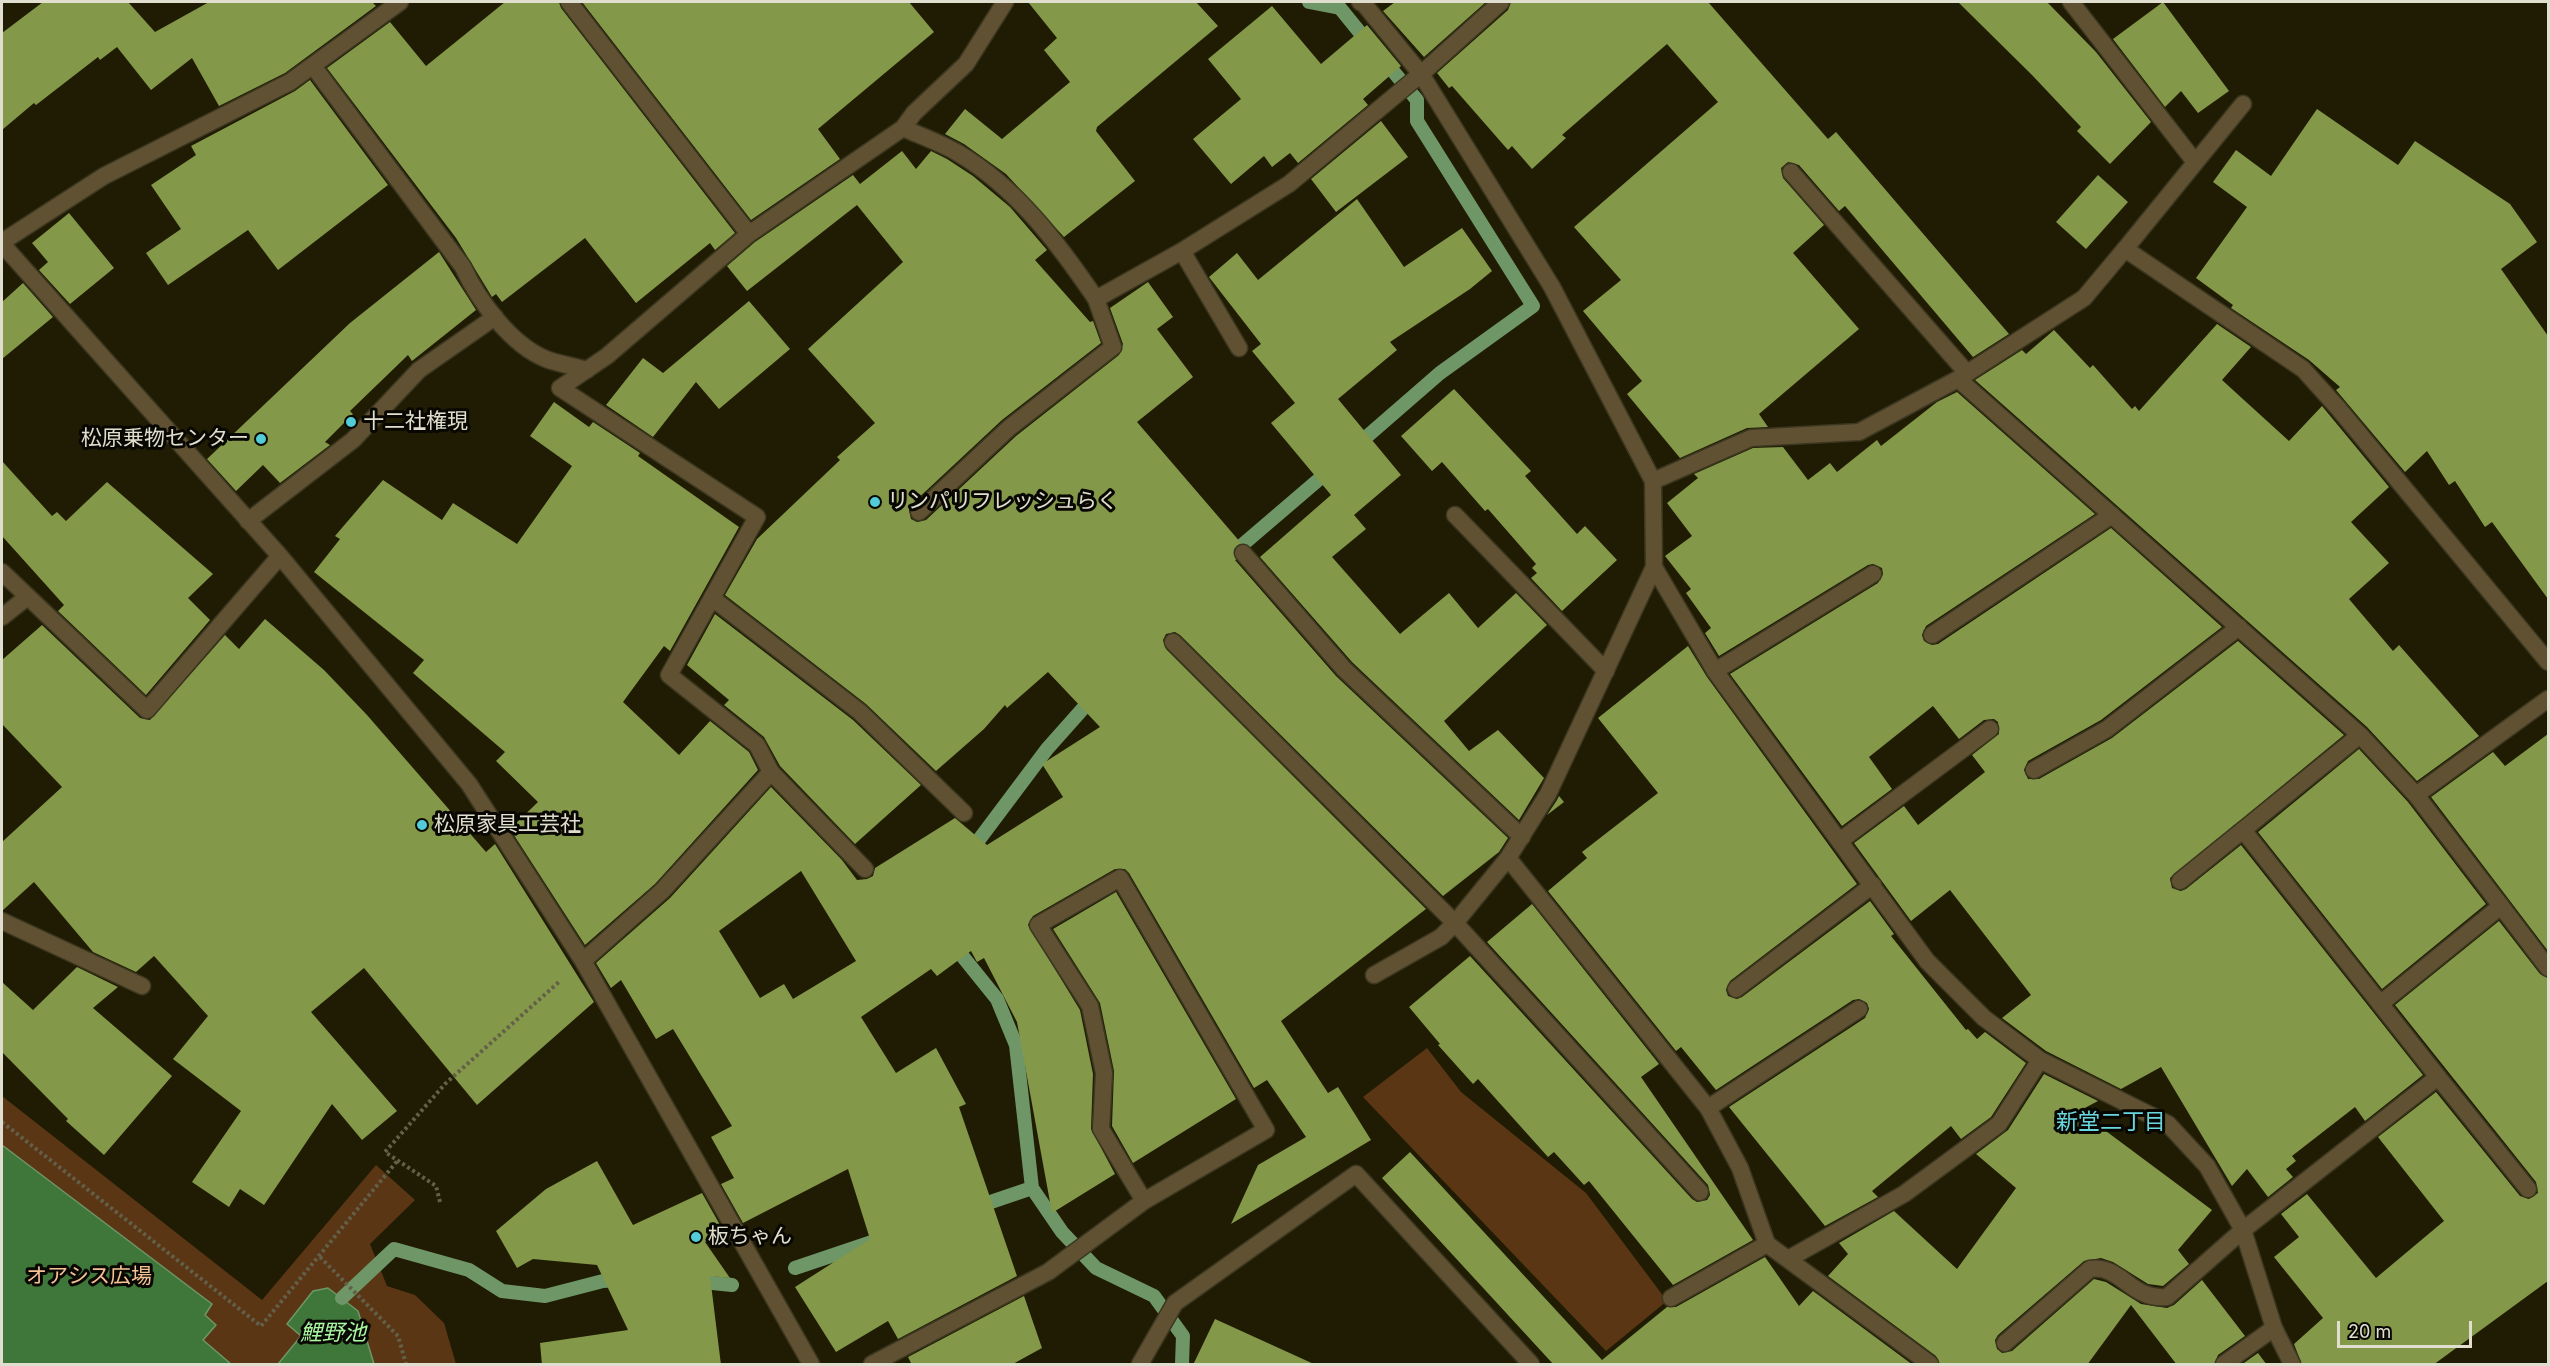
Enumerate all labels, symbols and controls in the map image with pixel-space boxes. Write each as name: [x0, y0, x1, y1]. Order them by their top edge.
place label: 十二社権現: [363, 409, 468, 435]
marker: 十二社権現: [344, 415, 358, 429]
place label: 松原乗物センター: [81, 426, 249, 452]
marker: 松原乗物センター: [254, 432, 268, 446]
place label: リンパリフレッシュらく: [887, 489, 1118, 515]
marker: リンパリフレッシュらく: [868, 495, 882, 509]
place label: 松原家具工芸社: [434, 812, 581, 838]
marker: 松原家具工芸社: [415, 818, 429, 832]
district label: 新堂二丁目: [2056, 1109, 2166, 1135]
place label: 板ちゃん: [708, 1224, 792, 1250]
marker: 板ちゃん: [689, 1230, 703, 1244]
park label: オアシス広場: [26, 1264, 152, 1290]
scale bar: [2340, 1309, 2475, 1347]
water label: 鯉野池: [300, 1320, 366, 1346]
text: 20 m: [2348, 1321, 2391, 1342]

